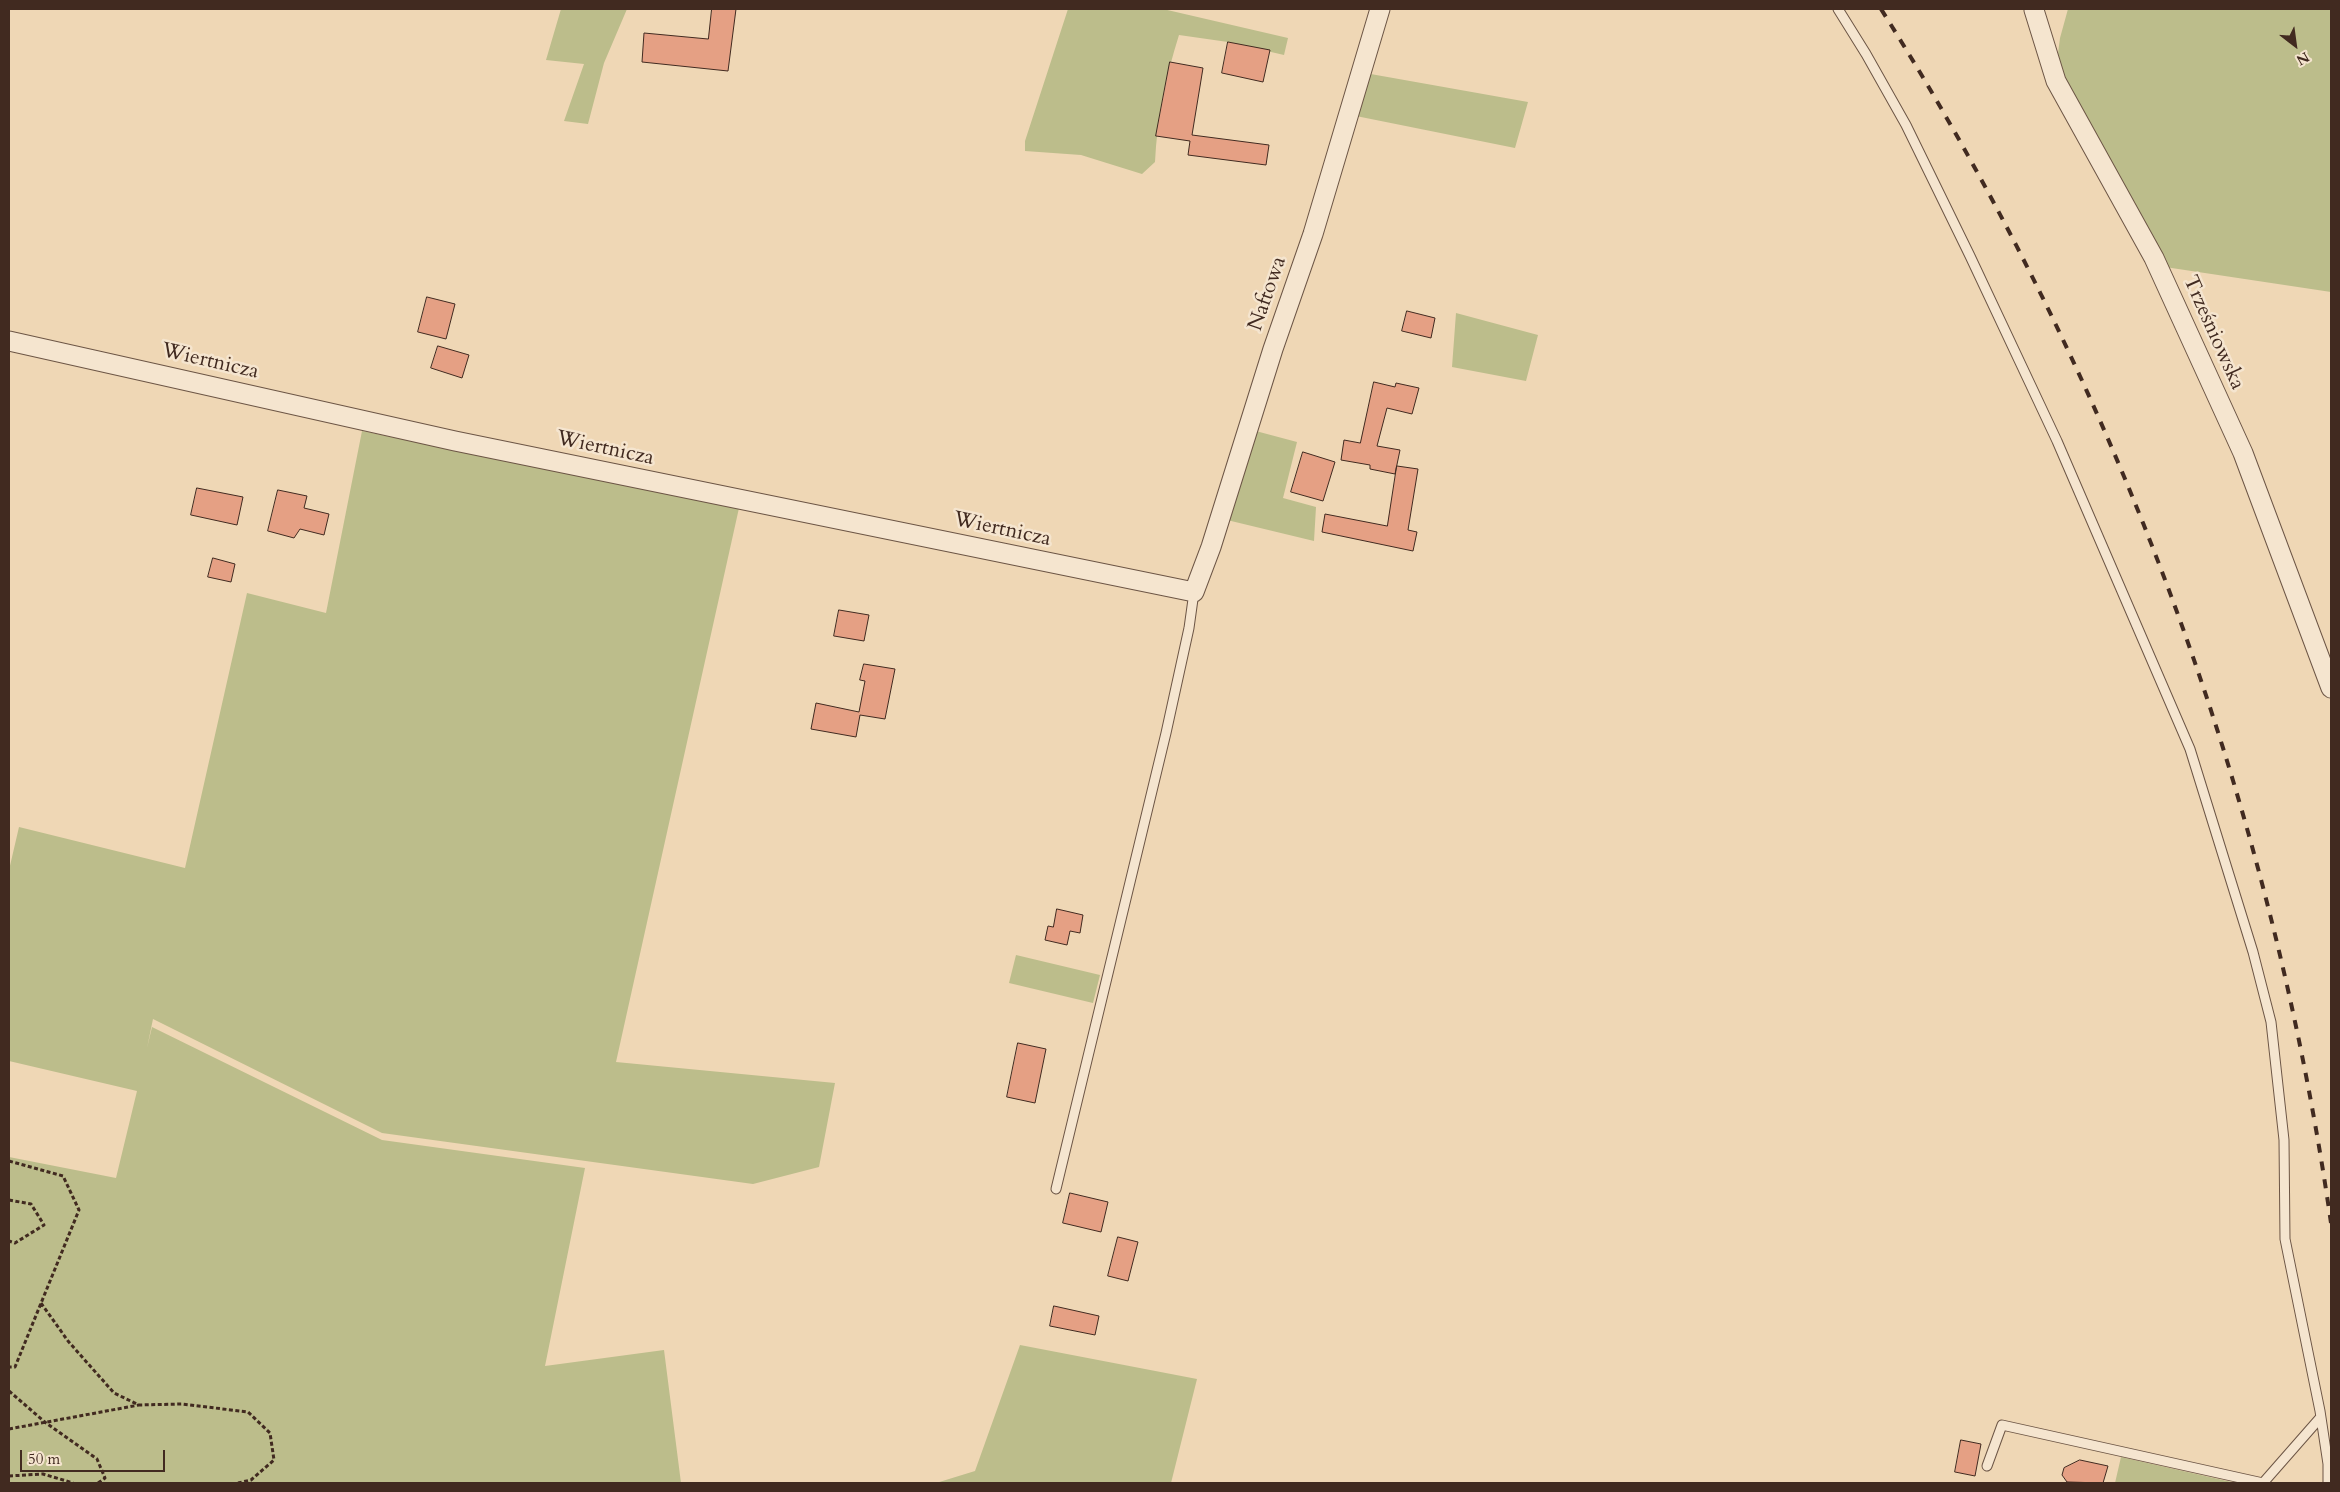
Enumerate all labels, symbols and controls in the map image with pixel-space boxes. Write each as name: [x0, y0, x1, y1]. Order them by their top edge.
north arrow: [2270, 20, 2320, 70]
text: N: [2293, 47, 2313, 70]
street label: Naftowa: [1244, 253, 1292, 335]
street label: Trześniowska: [2177, 272, 2249, 394]
street label: Wiertnicza: [159, 339, 261, 385]
street label: Wiertnicza: [554, 426, 656, 472]
street label: Wiertnicza: [951, 507, 1053, 553]
scale bar: [22, 1440, 168, 1472]
text: 50 m: [28, 1449, 60, 1469]

